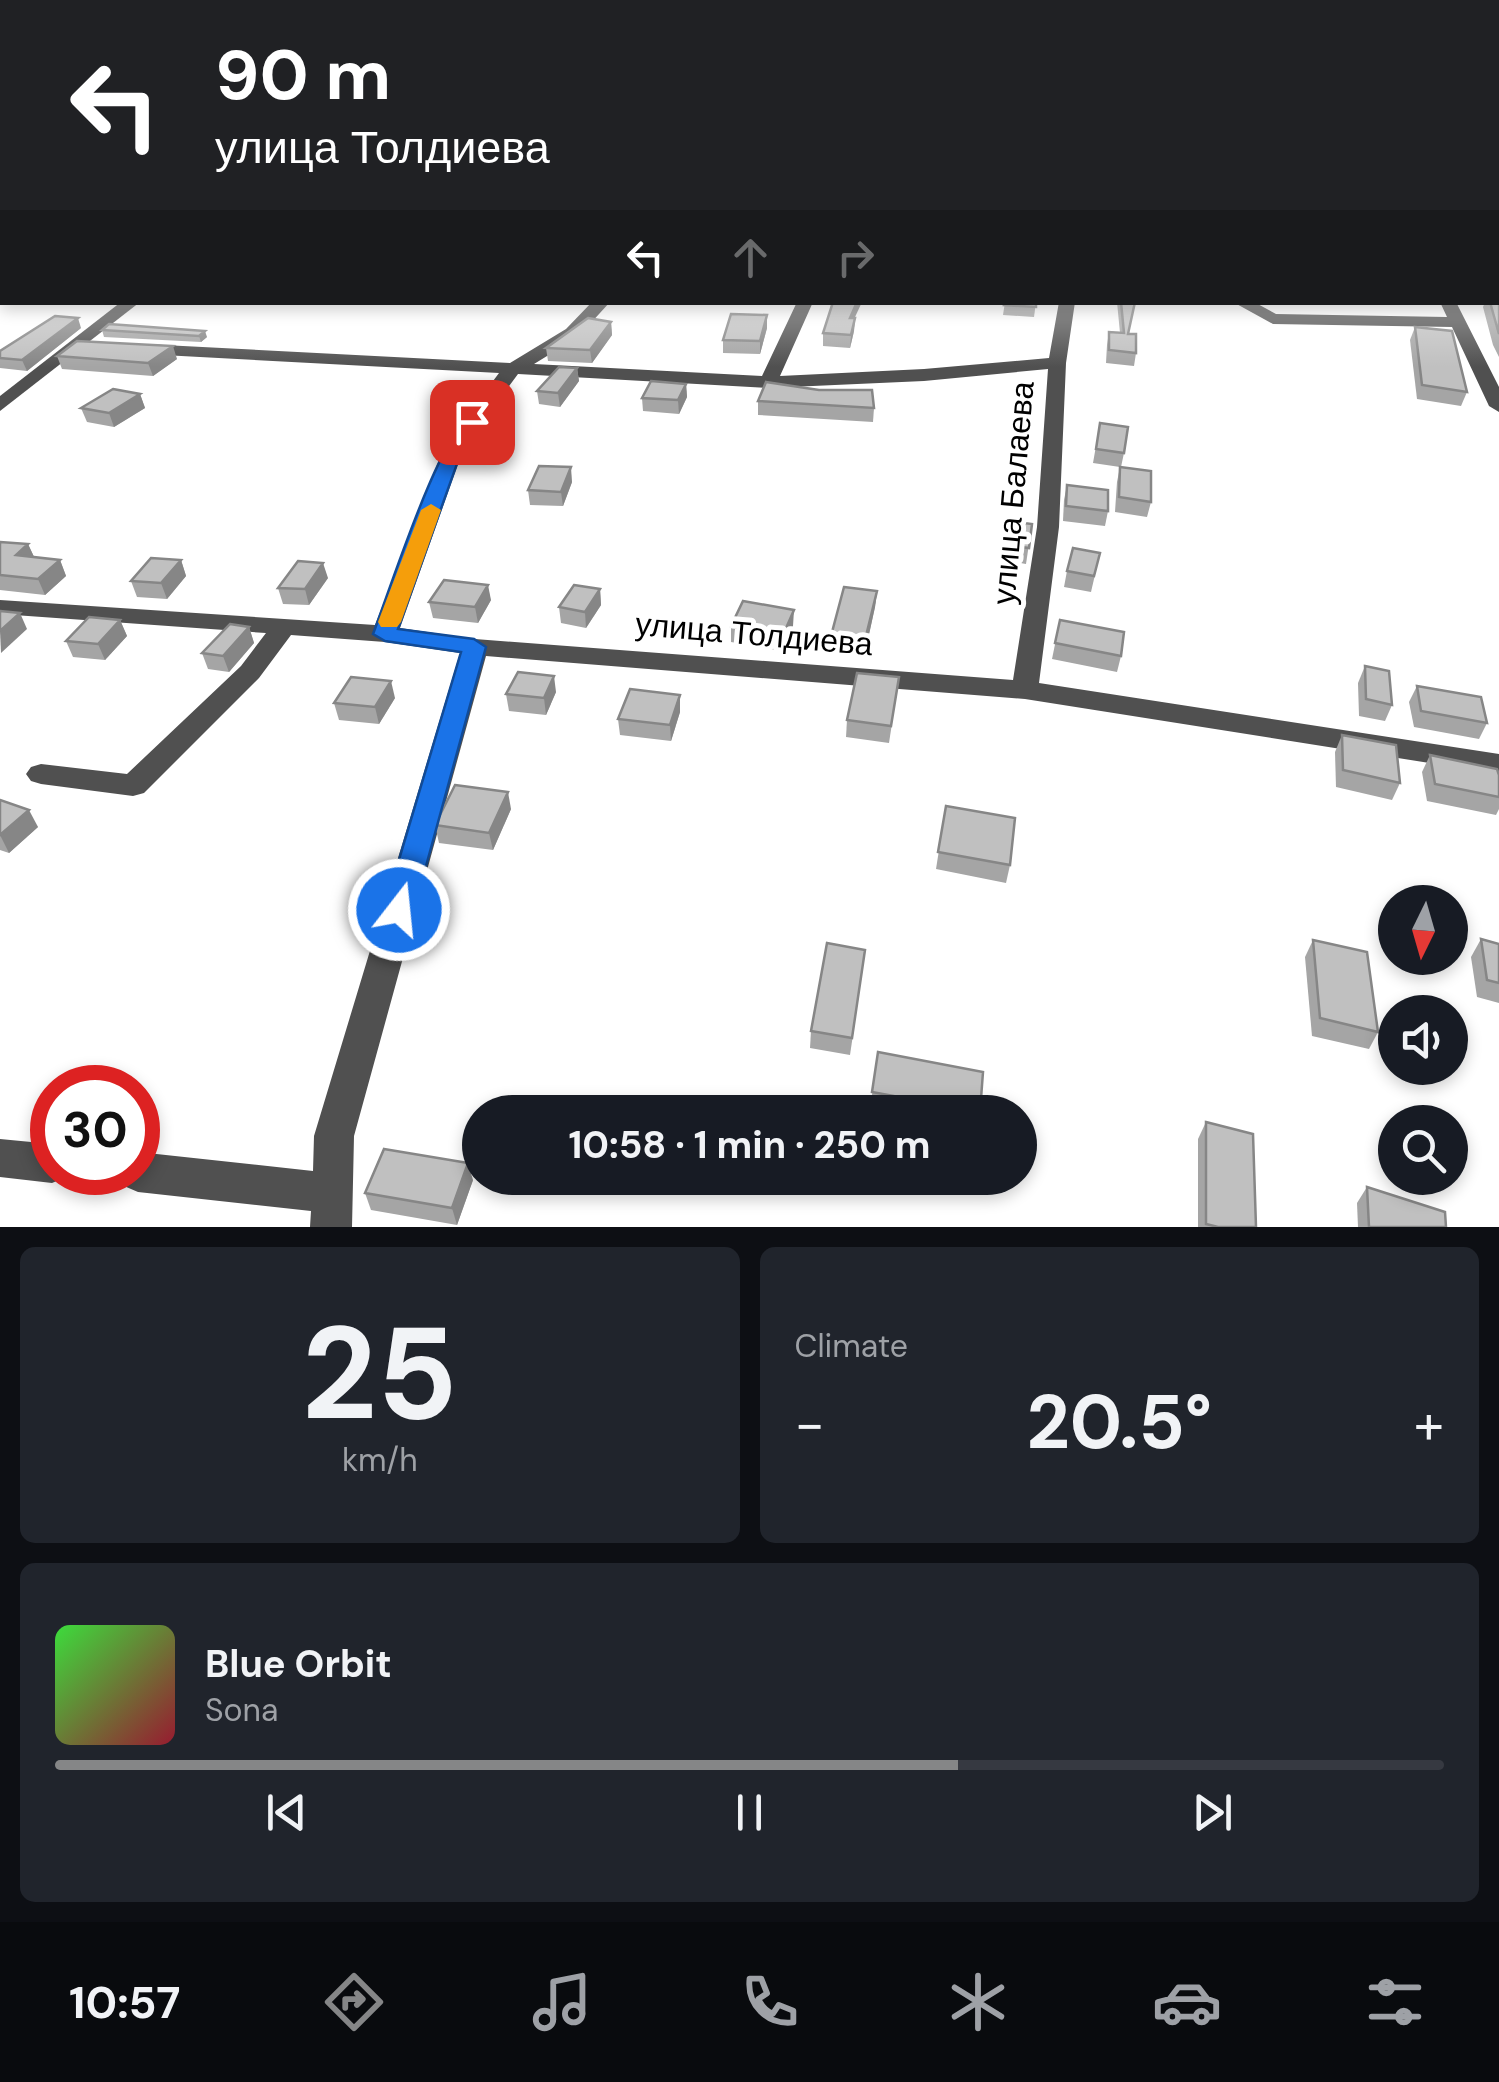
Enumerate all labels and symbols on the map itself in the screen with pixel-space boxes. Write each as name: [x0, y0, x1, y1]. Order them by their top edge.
street label: улица Балаева: [982, 379, 1044, 606]
pin: [430, 380, 515, 465]
street label: улица Толдиева: [634, 603, 875, 665]
position arrow: [347, 858, 451, 962]
north arrow: [1378, 885, 1468, 975]
speed limit sign: 30: [30, 1065, 160, 1195]

